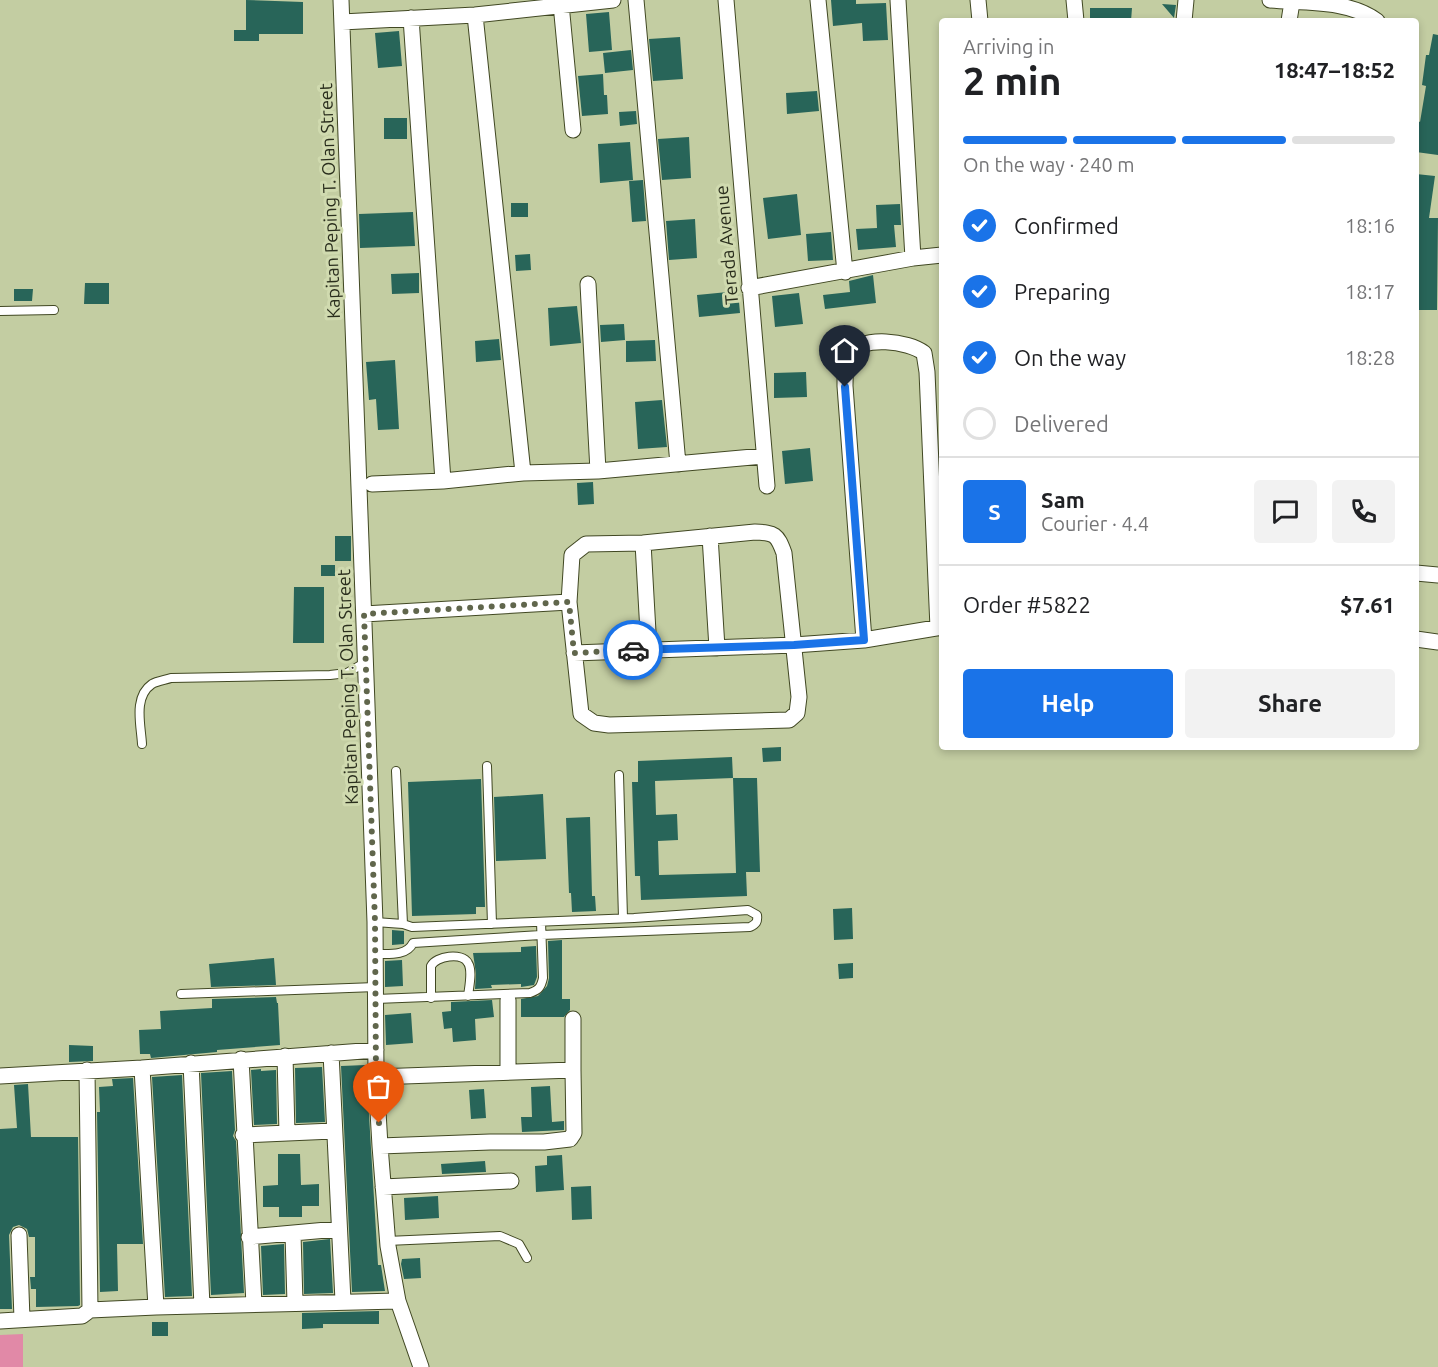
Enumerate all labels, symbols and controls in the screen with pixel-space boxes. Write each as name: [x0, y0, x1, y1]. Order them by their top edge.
text: Arriving in: [963, 35, 1054, 58]
text: 18:47–18:52: [1274, 57, 1395, 82]
text: 2 min: [963, 59, 1062, 102]
street label: Kapitan Peping T. Olan Street: [315, 83, 343, 319]
text: On the way · 240 m: [963, 153, 1135, 176]
street label: Terada Avenue: [711, 185, 741, 305]
icon: check: [963, 209, 996, 242]
text: Confirmed: [1014, 213, 1119, 238]
text: 18:16: [1345, 214, 1395, 237]
icon: check: [963, 275, 996, 308]
text: Preparing: [1014, 279, 1111, 304]
text: 18:17: [1345, 280, 1395, 303]
pin: [819, 325, 870, 387]
icon: home: [828, 334, 861, 367]
icon: check: [963, 341, 996, 374]
text: On the way: [1014, 345, 1126, 370]
text: 18:28: [1345, 346, 1395, 369]
text: Delivered: [1014, 411, 1109, 436]
button: chat: [1254, 480, 1317, 543]
button: phone: [1332, 480, 1395, 543]
text: Sam: [1041, 487, 1085, 512]
text: S: [988, 499, 1001, 524]
text: Courier · 4.4: [1041, 512, 1149, 535]
street label: Kapitan Peping T. Olan Street: [333, 569, 361, 805]
text: Order #5822: [963, 592, 1091, 617]
text: $7.61: [1340, 592, 1395, 617]
courier: [603, 620, 663, 680]
icon: car: [617, 634, 650, 667]
button: Help: [963, 669, 1173, 738]
button: Share: [1185, 669, 1395, 738]
pin: [353, 1061, 404, 1123]
icon: bag: [362, 1070, 395, 1103]

